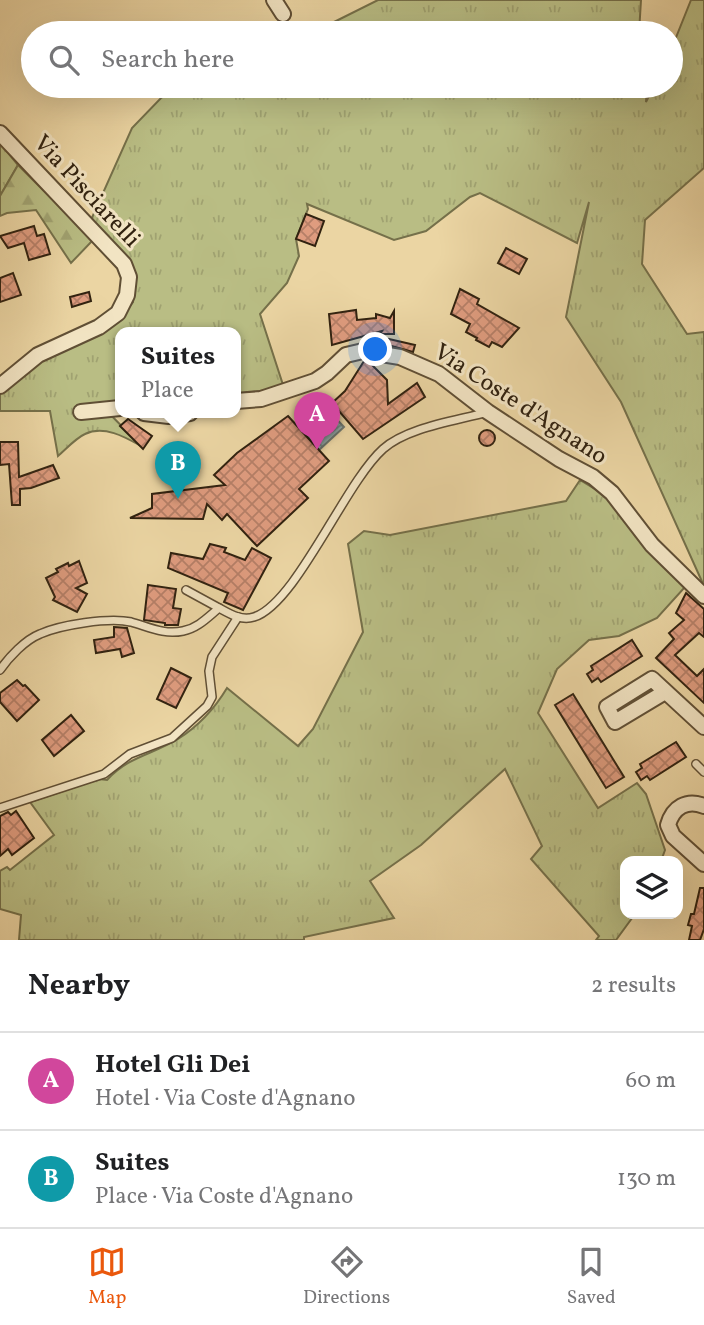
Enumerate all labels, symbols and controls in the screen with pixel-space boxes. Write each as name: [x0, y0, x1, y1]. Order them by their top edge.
search box: [21, 21, 683, 98]
icon: search: [45, 41, 83, 79]
text: Search here: [101, 42, 234, 78]
street label: Via Pisciarelli: [25, 128, 147, 256]
popup: [115, 327, 241, 418]
your location: [358, 332, 392, 366]
street label: Via Coste d'Agnano: [427, 336, 613, 474]
text: Suites: [141, 339, 215, 375]
text: Place: [141, 375, 194, 407]
pin: A: [294, 392, 340, 450]
pin: B: [155, 441, 201, 499]
map controls: [620, 856, 683, 919]
button: layers: [620, 856, 683, 919]
text: Nearby: [28, 965, 130, 1007]
text: 2 results: [591, 970, 676, 1002]
text: Hotel Gli Dei: [95, 1047, 250, 1083]
text: A: [43, 1065, 59, 1097]
text: 60 m: [626, 1065, 676, 1097]
text: Hotel · Via Coste d'Agnano: [95, 1083, 356, 1115]
text: Suites: [95, 1145, 170, 1181]
text: B: [43, 1163, 59, 1195]
text: 130 m: [617, 1163, 676, 1195]
text: Place · Via Coste d'Agnano: [95, 1181, 353, 1213]
tab: Map: [88, 1243, 126, 1311]
tab: Directions: [303, 1243, 390, 1311]
tab: Saved: [567, 1243, 616, 1311]

